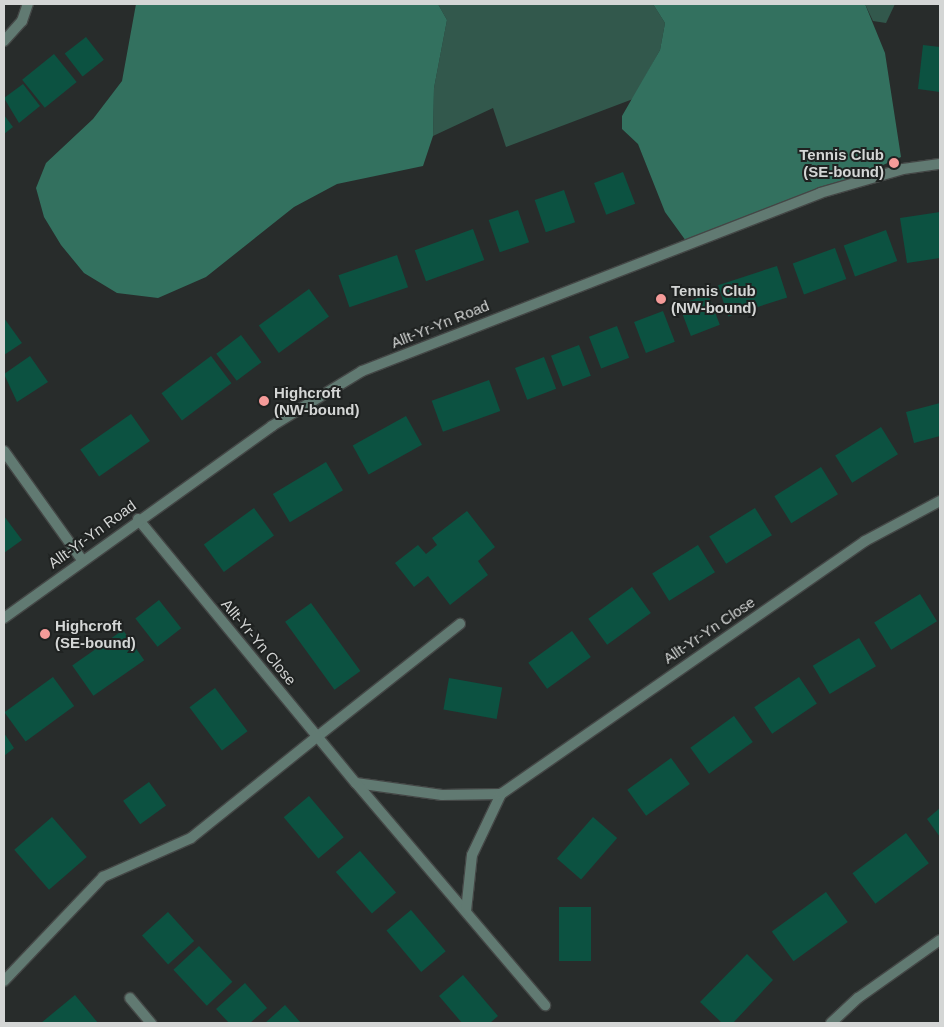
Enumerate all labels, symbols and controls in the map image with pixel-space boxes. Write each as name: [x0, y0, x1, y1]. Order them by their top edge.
place label: Tennis Club (SE-bound): [799, 145, 884, 180]
marker: Tennis Club (SE-bound): [888, 157, 900, 169]
place label: Tennis Club (NW-bound): [671, 281, 756, 316]
marker: Tennis Club (NW-bound): [655, 293, 667, 305]
street label: Allt-Yr-Yn Road: [388, 296, 492, 352]
place label: Highcroft (NW-bound): [274, 383, 359, 418]
marker: Highcroft (NW-bound): [258, 395, 270, 407]
street label: Allt-Yr-Yn Road: [45, 496, 139, 572]
street label: Allt-Yr-Yn Close: [660, 593, 758, 667]
street label: Allt-Yr-Yn Close: [218, 595, 300, 689]
place label: Highcroft (SE-bound): [55, 616, 136, 651]
marker: Highcroft (SE-bound): [39, 628, 51, 640]

